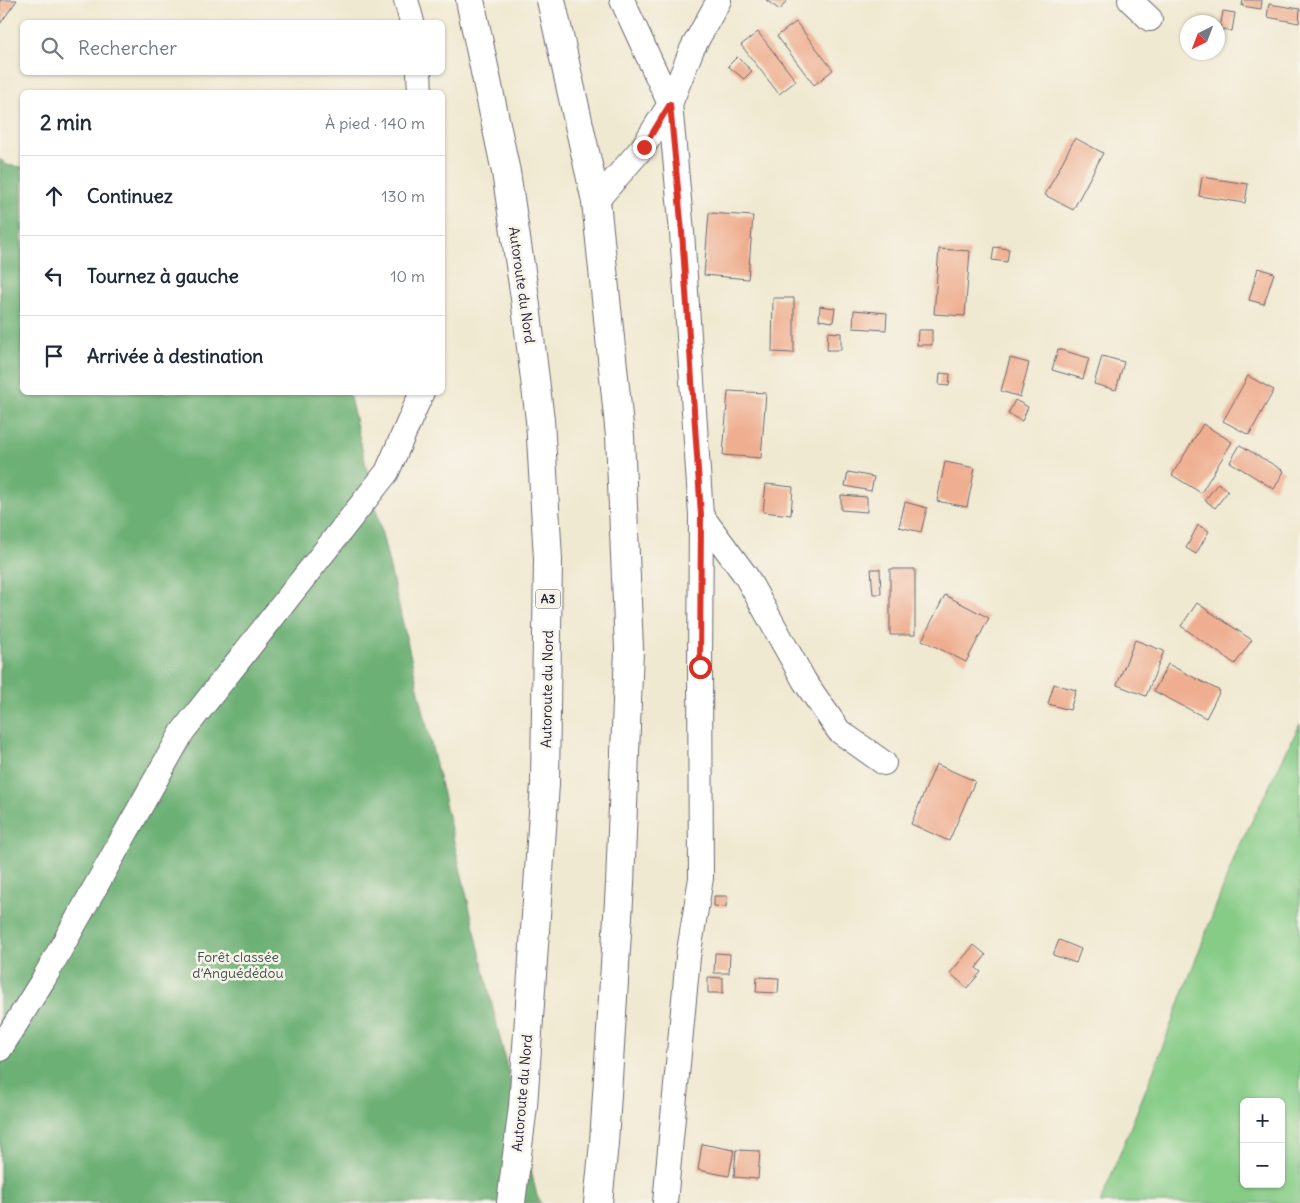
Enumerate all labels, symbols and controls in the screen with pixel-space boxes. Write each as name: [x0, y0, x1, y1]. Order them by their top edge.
north arrow: [1180, 15, 1225, 60]
search box: [20, 20, 445, 75]
icon: search: [38, 34, 66, 62]
text: Rechercher: [78, 36, 177, 60]
text: 2 min: [40, 109, 92, 136]
text: À pied · 140 m: [325, 113, 425, 133]
route end: [633, 136, 656, 159]
icon: ahead: [40, 182, 68, 210]
text: Continuez: [87, 184, 173, 208]
text: 130 m: [381, 186, 425, 206]
street label: Autoroute du Nord: [505, 225, 539, 345]
icon: left: [40, 262, 68, 290]
text: Tournez à gauche: [87, 264, 239, 288]
text: 10 m: [390, 266, 425, 286]
icon: arrive: [40, 342, 68, 370]
text: Arrivée à destination: [87, 344, 263, 368]
road number: A3: [536, 590, 560, 608]
street label: Autoroute du Nord: [537, 630, 557, 748]
route start: [689, 656, 712, 679]
park label: Forêt classée d’Anguédédou: [192, 948, 284, 982]
street label: Autoroute du Nord: [508, 1034, 536, 1152]
map controls: [1240, 1098, 1285, 1188]
button: +: [1240, 1098, 1285, 1143]
button: −: [1240, 1143, 1285, 1188]

